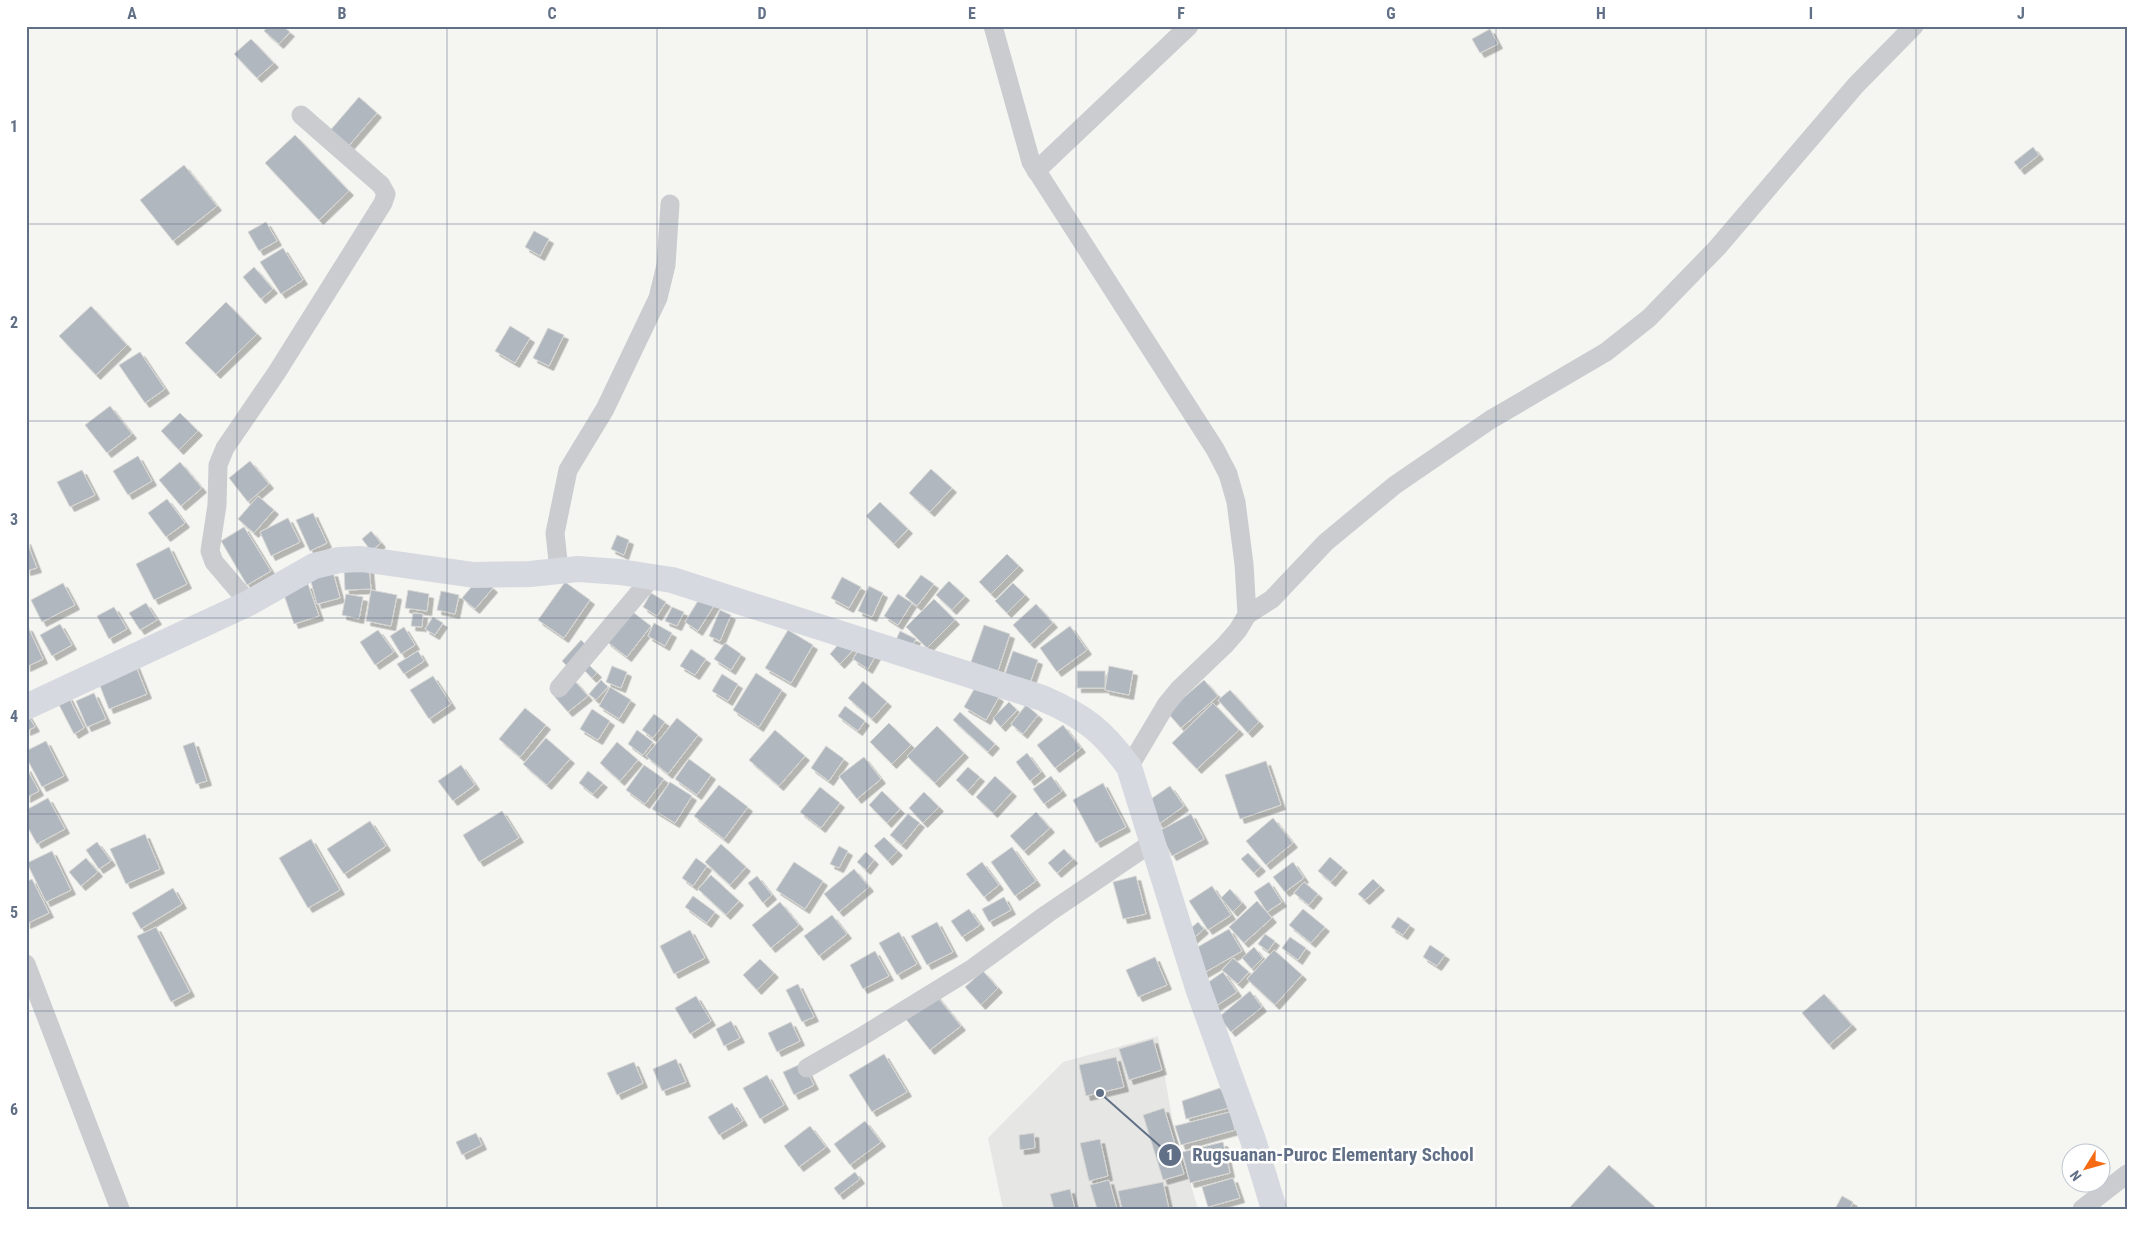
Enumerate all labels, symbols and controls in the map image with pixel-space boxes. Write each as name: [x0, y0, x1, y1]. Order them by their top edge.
text: A: [127, 4, 137, 23]
text: B: [338, 4, 347, 23]
text: C: [547, 4, 557, 23]
text: D: [757, 4, 767, 23]
text: E: [968, 4, 976, 23]
text: F: [1177, 4, 1185, 23]
text: G: [1386, 4, 1396, 23]
text: H: [1596, 4, 1606, 23]
text: I: [1809, 4, 1813, 23]
text: J: [2017, 4, 2025, 23]
text: 1: [10, 117, 18, 136]
text: 2: [10, 313, 18, 332]
text: 3: [10, 510, 18, 529]
text: 4: [10, 707, 18, 726]
text: 5: [10, 903, 18, 922]
text: 6: [10, 1100, 18, 1119]
callout: Rugsuanan-Puroc Elementary School: [1157, 1138, 1484, 1172]
north arrow: [2060, 1142, 2110, 1192]
text: Rugsuanan-Puroc Elementary School: [1192, 1143, 1474, 1166]
text: 1: [1166, 1146, 1174, 1164]
text: N: [2067, 1168, 2085, 1184]

